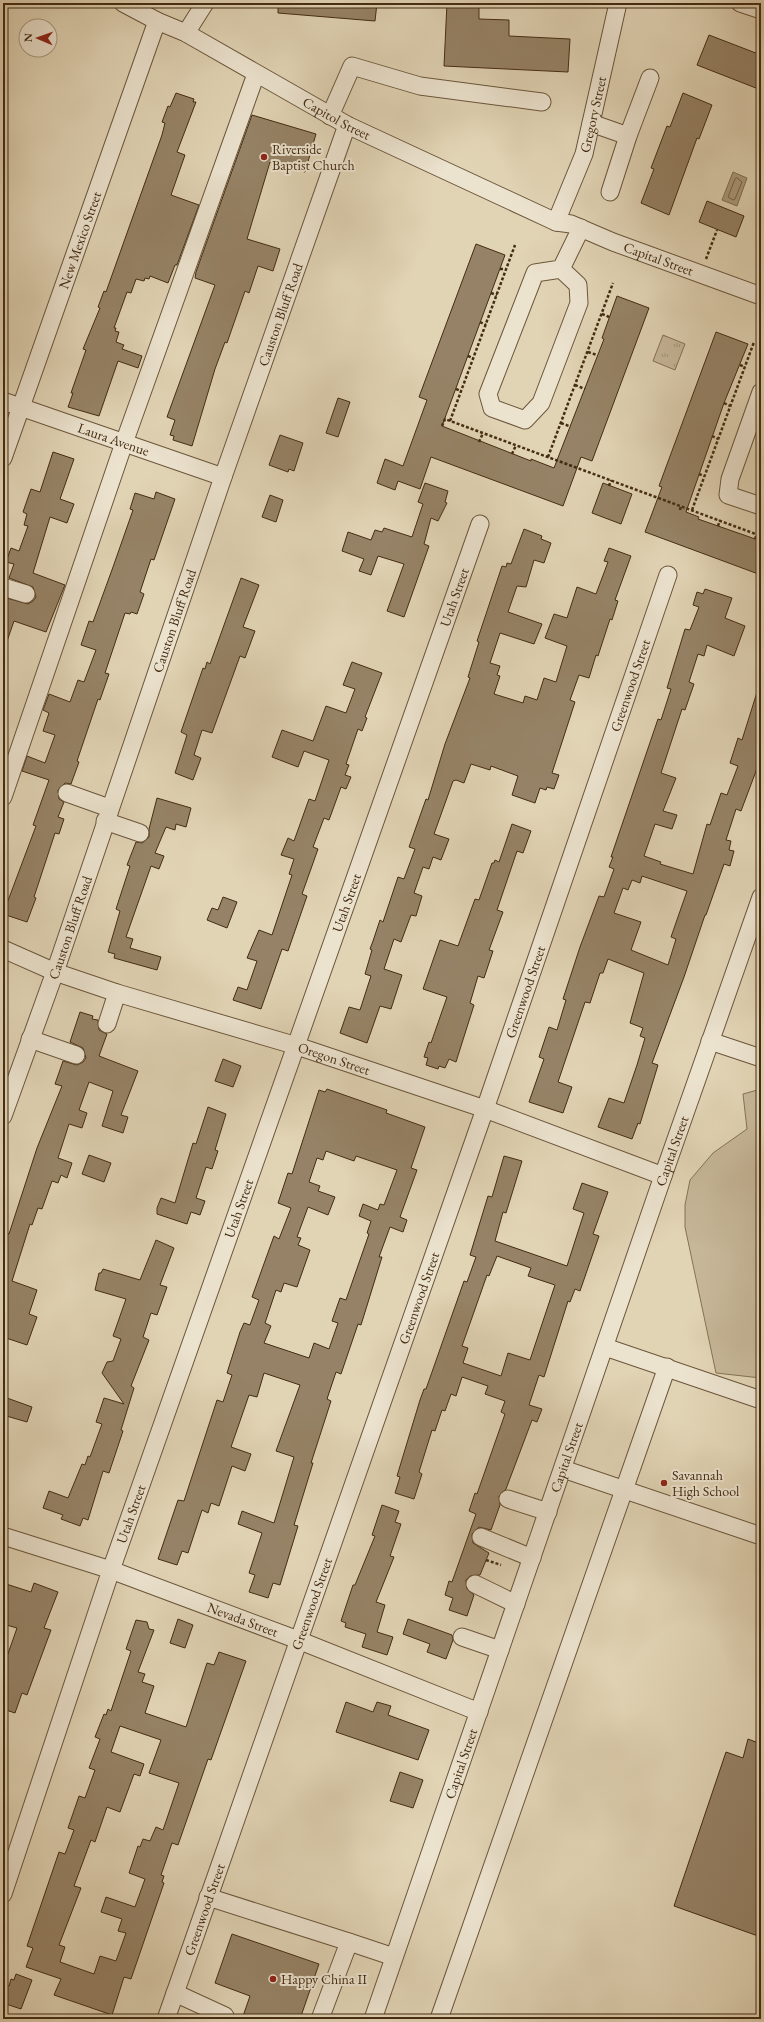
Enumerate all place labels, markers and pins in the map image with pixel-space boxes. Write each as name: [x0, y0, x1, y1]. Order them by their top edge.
place label: Riverside Baptist Church: [272, 140, 355, 174]
marker: Riverside Baptist Church: [259, 152, 269, 162]
place label: Savannah High School: [672, 1466, 740, 1500]
marker: Savannah High School: [659, 1478, 669, 1488]
place label: Happy China II: [281, 1970, 367, 1988]
marker: Happy China II: [268, 1974, 278, 1984]

